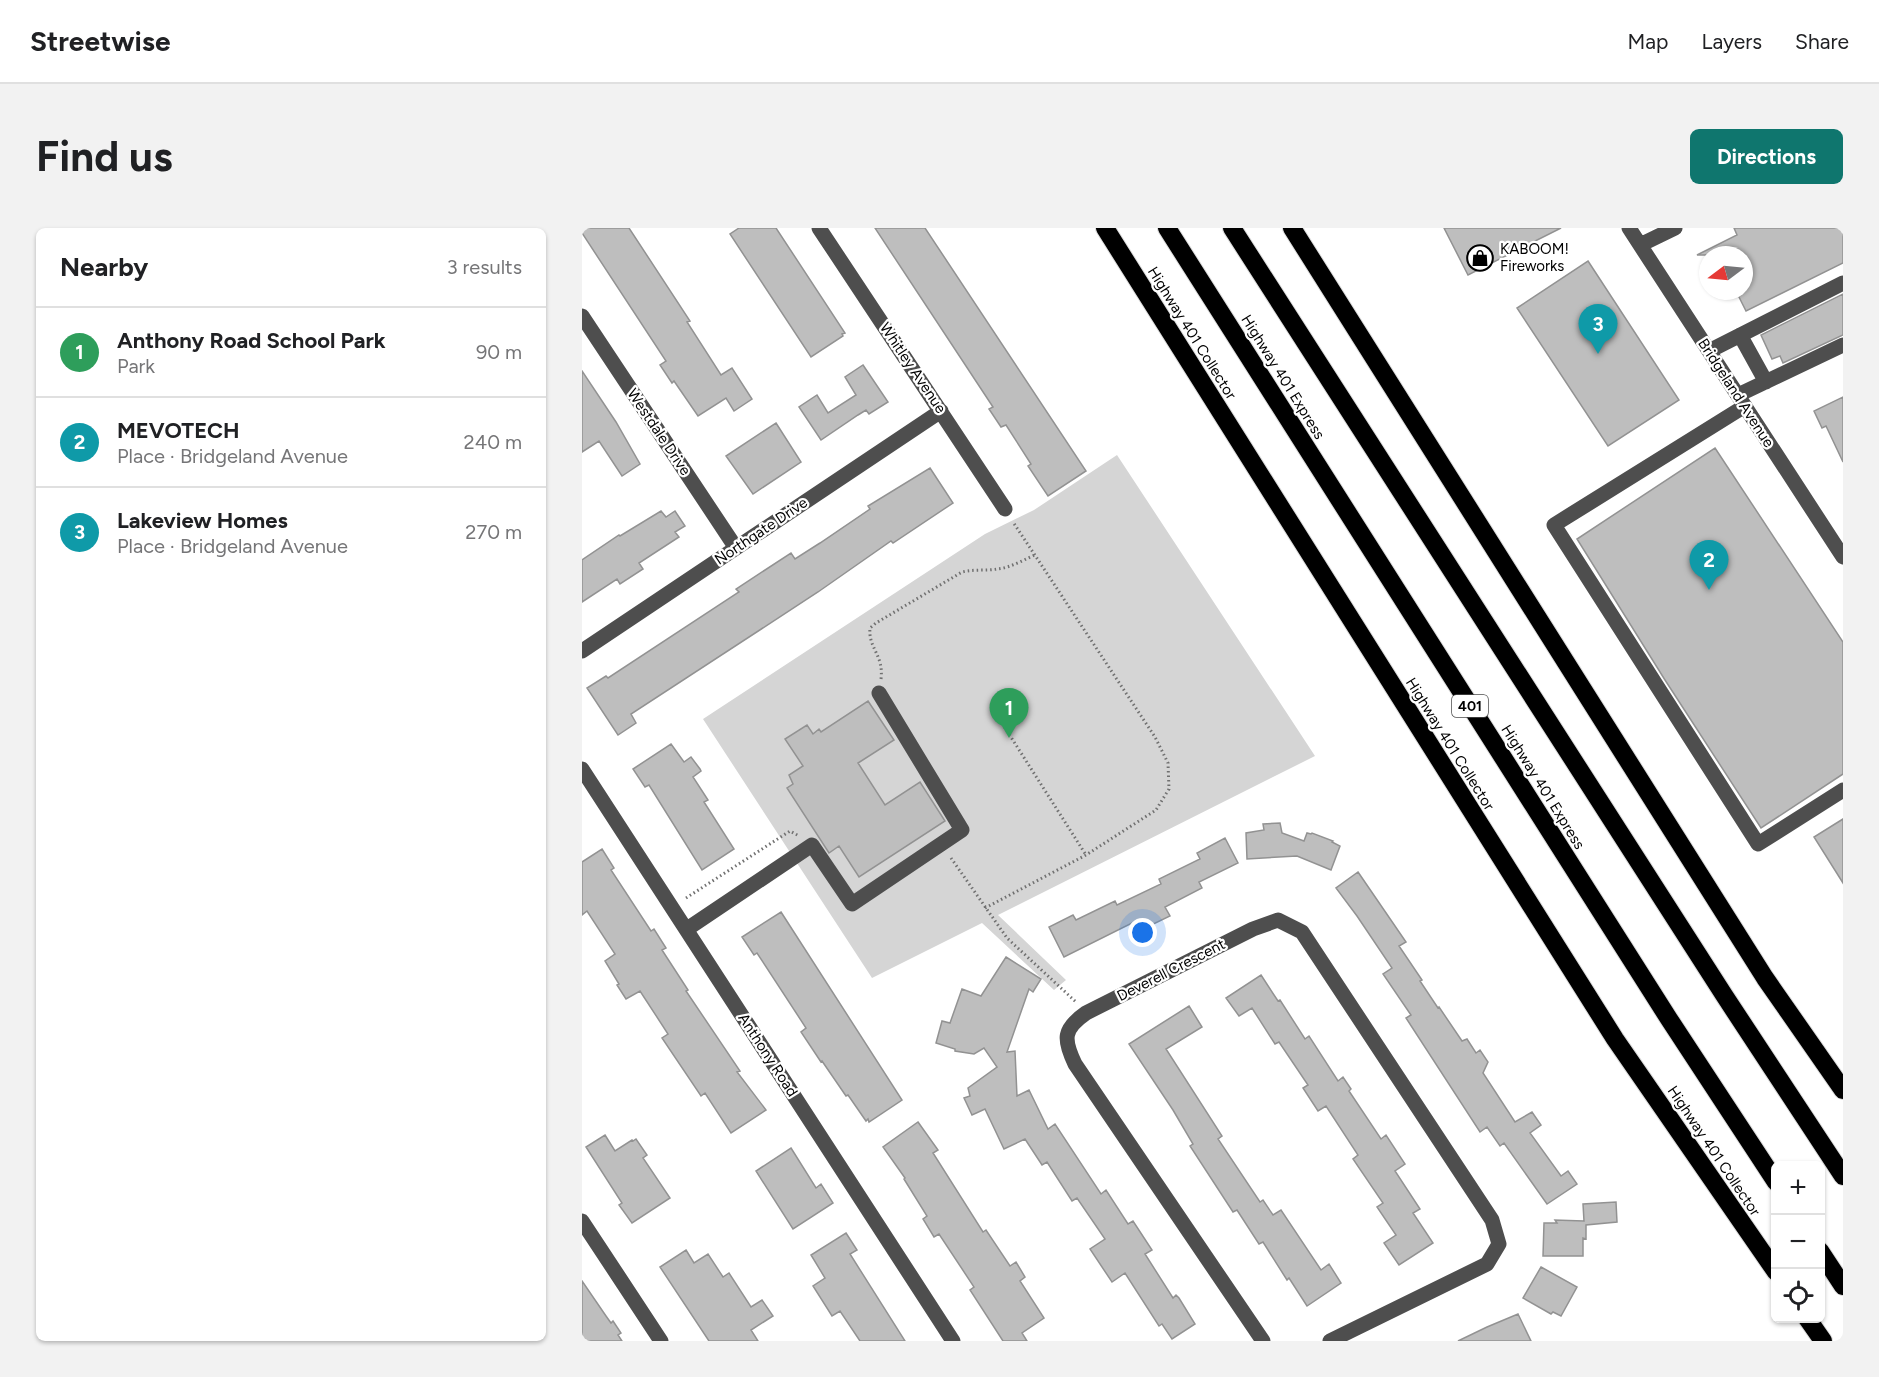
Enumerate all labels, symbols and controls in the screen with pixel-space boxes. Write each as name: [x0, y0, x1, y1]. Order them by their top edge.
text: Streetwise: [30, 24, 170, 58]
text: Map: [1628, 29, 1668, 54]
text: Layers: [1701, 29, 1762, 54]
text: Share: [1795, 29, 1849, 54]
button: Directions: [1690, 129, 1843, 184]
text: Find us: [36, 131, 173, 182]
place label: KABOOM! Fireworks: [1500, 240, 1569, 275]
shop icon: KABOOM! Fireworks: [1465, 243, 1495, 273]
north arrow: [1699, 246, 1753, 300]
text: Nearby: [60, 251, 148, 283]
text: 3 results: [447, 255, 522, 279]
street label: Highway 401 Collector: [1144, 263, 1240, 403]
pin: 3: [1578, 304, 1618, 354]
street label: Highway 401 Express: [1237, 311, 1329, 443]
street label: Whitley Avenue: [876, 319, 950, 417]
text: Anthony Road School Park: [117, 327, 386, 354]
street label: Bridgeland Avenue: [1694, 335, 1778, 451]
text: 1: [75, 340, 84, 364]
text: 90 m: [476, 340, 522, 364]
text: Park: [117, 354, 155, 378]
street label: Westdale Drive: [623, 385, 695, 479]
text: MEVOTECH: [117, 417, 240, 444]
text: 2: [74, 430, 85, 454]
text: 240 m: [464, 430, 522, 454]
text: Place · Bridgeland Avenue: [117, 444, 348, 468]
street label: Northgate Drive: [711, 493, 811, 569]
text: Lakeview Homes: [117, 507, 288, 534]
text: 3: [74, 520, 85, 544]
text: 270 m: [465, 520, 522, 544]
text: Place · Bridgeland Avenue: [117, 534, 348, 558]
pin: 2: [1690, 540, 1728, 590]
street label: Highway 401 Collector: [1402, 674, 1498, 814]
pin: 1: [990, 688, 1028, 738]
road number: 401: [1452, 695, 1488, 717]
street label: Highway 401 Express: [1497, 721, 1589, 853]
your location: [1128, 918, 1157, 947]
street label: Deverell Crescent: [1114, 935, 1228, 1005]
street label: Anthony Road: [734, 1010, 802, 1100]
street label: Highway 401 Collector: [1664, 1082, 1764, 1220]
map controls: [1771, 1161, 1825, 1323]
button: +: [1771, 1161, 1825, 1215]
button: −: [1771, 1215, 1825, 1269]
button: locate: [1771, 1269, 1825, 1323]

